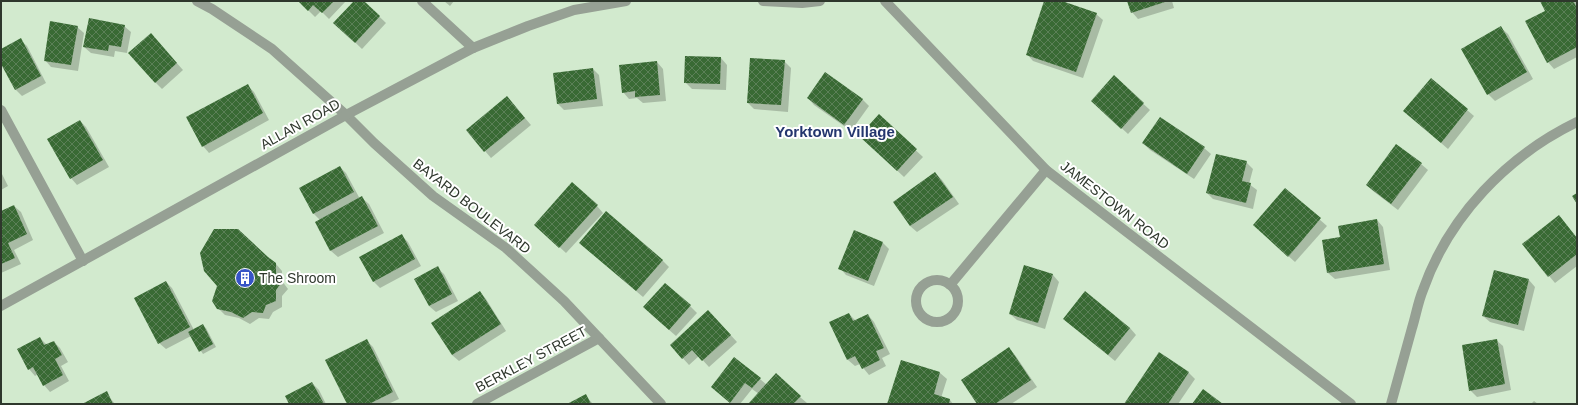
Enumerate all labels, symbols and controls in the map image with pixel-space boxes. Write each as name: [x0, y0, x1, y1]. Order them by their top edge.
street label: ALLAN ROAD: [257, 96, 343, 152]
district label: Yorktown Village: [775, 123, 895, 140]
street label: BAYARD BOULEVARD: [410, 155, 534, 257]
street label: JAMESTOWN ROAD: [1057, 158, 1173, 252]
building icon: The Shroom: [234, 267, 256, 289]
place label: The Shroom: [259, 270, 336, 286]
street label: BERKLEY STREET: [473, 323, 590, 395]

